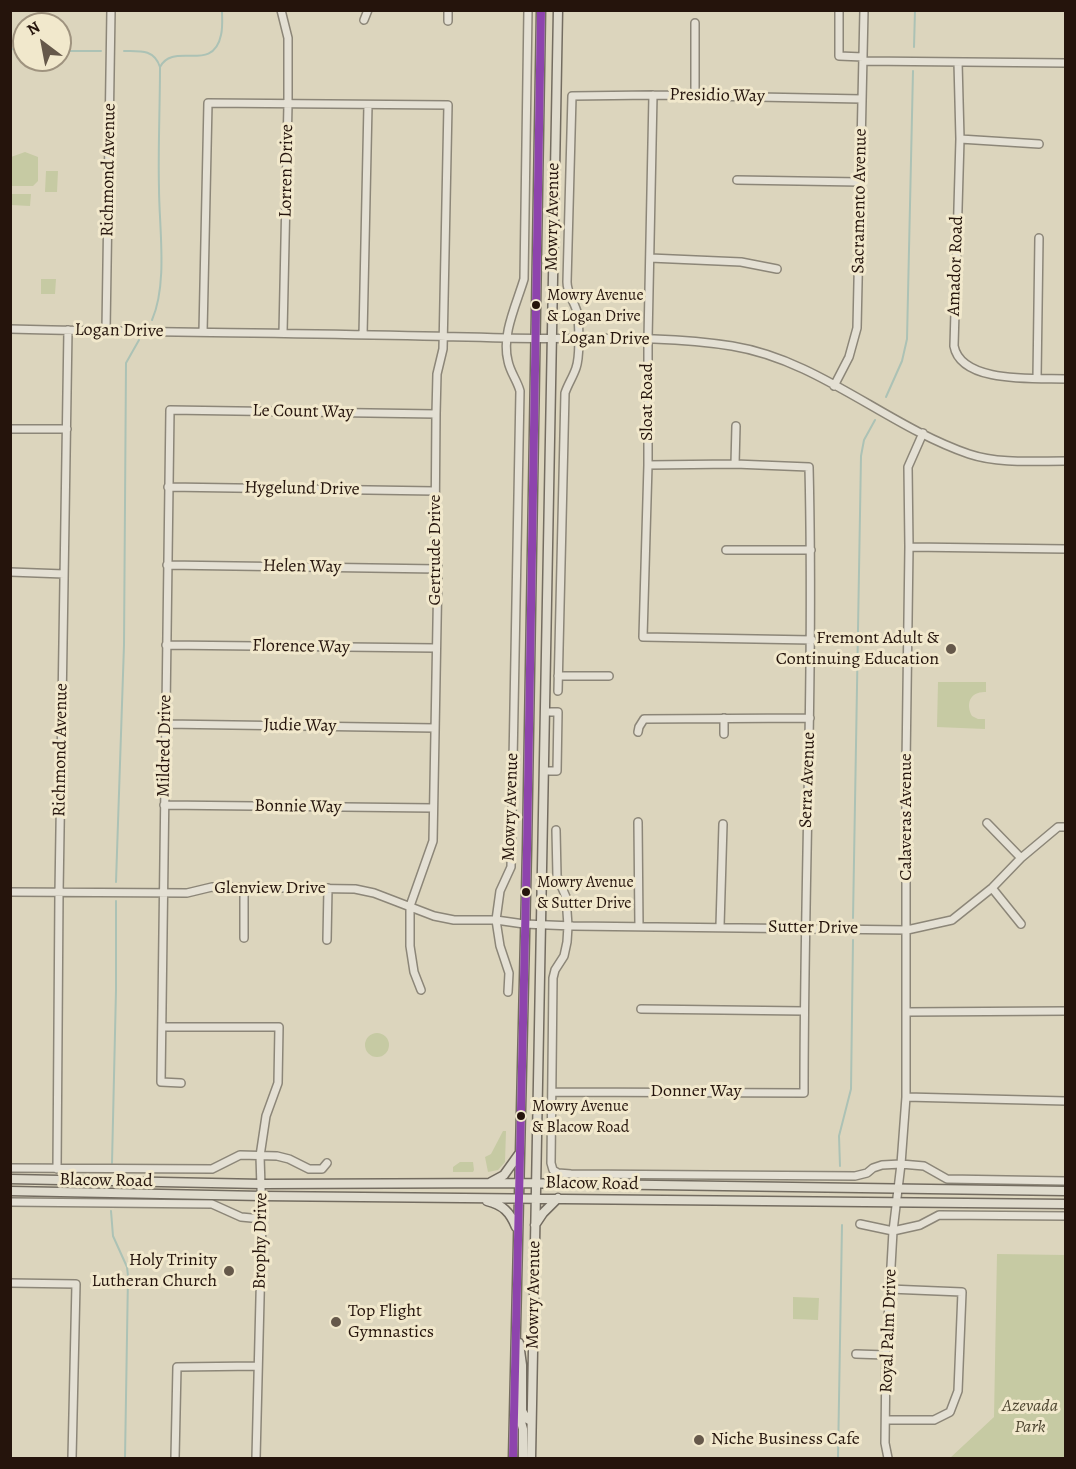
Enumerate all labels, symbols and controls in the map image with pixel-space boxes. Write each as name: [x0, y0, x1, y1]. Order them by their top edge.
north arrow: [12, 12, 72, 72]
text: N: [23, 16, 44, 41]
street label: Presidio Way: [669, 84, 765, 108]
street label: Richmond Avenue: [97, 103, 121, 237]
street label: Lorren Drive: [275, 124, 299, 218]
street label: Sacramento Avenue: [848, 128, 872, 274]
street label: Mowry Avenue: [541, 163, 565, 271]
street label: Amador Road: [943, 216, 969, 316]
place label: Mowry Avenue & Logan Drive: [547, 286, 644, 324]
marker: Mowry Avenue & Logan Drive: [530, 299, 542, 311]
street label: Logan Drive: [74, 319, 164, 343]
street label: Logan Drive: [560, 327, 650, 351]
street label: Sloat Road: [637, 363, 659, 441]
street label: Le Count Way: [252, 400, 354, 424]
street label: Hygelund Drive: [244, 477, 360, 501]
street label: Gertrude Drive: [425, 495, 447, 605]
street label: Helen Way: [263, 556, 341, 578]
place label: Fremont Adult & Continuing Education: [776, 628, 939, 670]
street label: Florence Way: [252, 635, 350, 659]
marker: Fremont Adult & Continuing Education: [944, 642, 958, 656]
street label: Richmond Avenue: [49, 683, 73, 817]
street label: Mildred Drive: [153, 695, 177, 797]
street label: Judie Way: [263, 715, 337, 737]
street label: Serra Avenue: [796, 731, 820, 829]
street label: Mowry Avenue: [498, 752, 524, 862]
street label: Calaveras Avenue: [896, 753, 918, 881]
street label: Bonnie Way: [254, 795, 342, 819]
place label: Mowry Avenue & Sutter Drive: [537, 873, 634, 911]
street label: Glenview Drive: [214, 878, 326, 900]
marker: Mowry Avenue & Sutter Drive: [520, 886, 532, 898]
street label: Sutter Drive: [768, 916, 858, 940]
street label: Donner Way: [650, 1081, 742, 1103]
place label: Mowry Avenue & Blacow Road: [532, 1097, 629, 1135]
marker: Mowry Avenue & Blacow Road: [515, 1110, 527, 1122]
street label: Blacow Road: [59, 1169, 153, 1193]
street label: Blacow Road: [545, 1172, 639, 1196]
street label: Brophy Drive: [249, 1192, 273, 1290]
street label: Mowry Avenue: [522, 1241, 546, 1349]
place label: Holy Trinity Lutheran Church: [91, 1250, 217, 1292]
marker: Holy Trinity Lutheran Church: [222, 1264, 236, 1278]
street label: Royal Palm Drive: [876, 1268, 902, 1394]
place label: Top Flight Gymnastics: [348, 1301, 434, 1344]
marker: Top Flight Gymnastics: [329, 1315, 343, 1329]
park label: Azevada Park: [1002, 1396, 1058, 1438]
place label: Niche Business Cafe: [711, 1429, 860, 1451]
marker: Niche Business Cafe: [692, 1433, 706, 1447]

